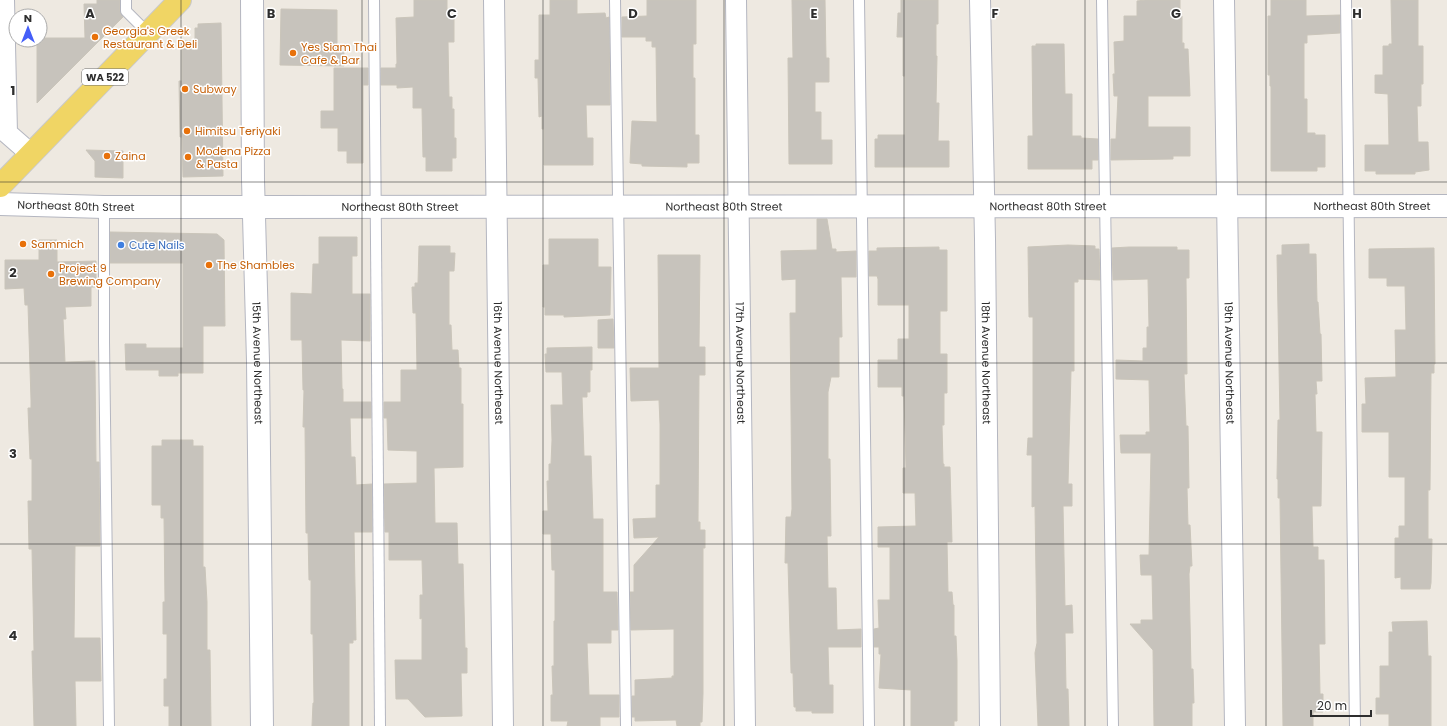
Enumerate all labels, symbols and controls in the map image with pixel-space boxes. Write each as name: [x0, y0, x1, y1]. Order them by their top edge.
text: A: [85, 4, 95, 23]
text: B: [267, 4, 276, 23]
text: C: [447, 4, 457, 23]
text: D: [628, 4, 638, 23]
text: E: [810, 4, 818, 23]
text: F: [991, 4, 999, 23]
text: G: [1171, 4, 1181, 23]
text: H: [1352, 4, 1362, 23]
north arrow: [8, 8, 48, 48]
text: N: [24, 10, 32, 26]
place label: Georgia's Greek Restaurant & Deli: [103, 23, 198, 52]
marker: Georgia's Greek Restaurant & Deli: [90, 32, 100, 42]
place label: Yes Siam Thai Cafe & Bar: [301, 39, 377, 68]
marker: Yes Siam Thai Cafe & Bar: [288, 48, 298, 58]
road number: WA 522: [82, 69, 128, 85]
text: 1: [11, 81, 15, 100]
place label: Subway: [193, 81, 237, 97]
marker: Subway: [180, 84, 190, 94]
place label: Himitsu Teriyaki: [195, 123, 281, 139]
marker: Himitsu Teriyaki: [182, 126, 192, 136]
place label: Modena Pizza & Pasta: [196, 143, 271, 172]
place label: Zaina: [115, 148, 146, 164]
marker: Zaina: [102, 151, 112, 161]
marker: Modena Pizza & Pasta: [183, 152, 193, 162]
street label: Northeast 80th Street: [17, 197, 134, 215]
street label: Northeast 80th Street: [665, 198, 782, 215]
street label: Northeast 80th Street: [989, 198, 1106, 214]
street label: Northeast 80th Street: [1313, 198, 1430, 214]
street label: Northeast 80th Street: [341, 199, 458, 215]
place label: Sammich: [31, 236, 84, 252]
place label: Cute Nails: [129, 237, 185, 253]
marker: Sammich: [18, 239, 28, 249]
marker: Cute Nails: [116, 240, 126, 250]
place label: The Shambles: [217, 257, 295, 273]
place label: Project 9 Brewing Company: [59, 260, 162, 289]
marker: The Shambles: [204, 260, 214, 270]
text: 2: [9, 263, 17, 282]
marker: Project 9 Brewing Company: [46, 269, 56, 279]
street label: 15th Avenue Northeast: [248, 301, 267, 424]
street label: 16th Avenue Northeast: [490, 301, 507, 424]
street label: 18th Avenue Northeast: [978, 301, 995, 424]
street label: 19th Avenue Northeast: [1221, 301, 1238, 424]
street label: 17th Avenue Northeast: [732, 302, 749, 424]
text: 3: [9, 444, 17, 463]
text: 4: [9, 626, 18, 645]
scale bar: [1311, 692, 1371, 718]
text: 20 m: [1317, 697, 1347, 714]

